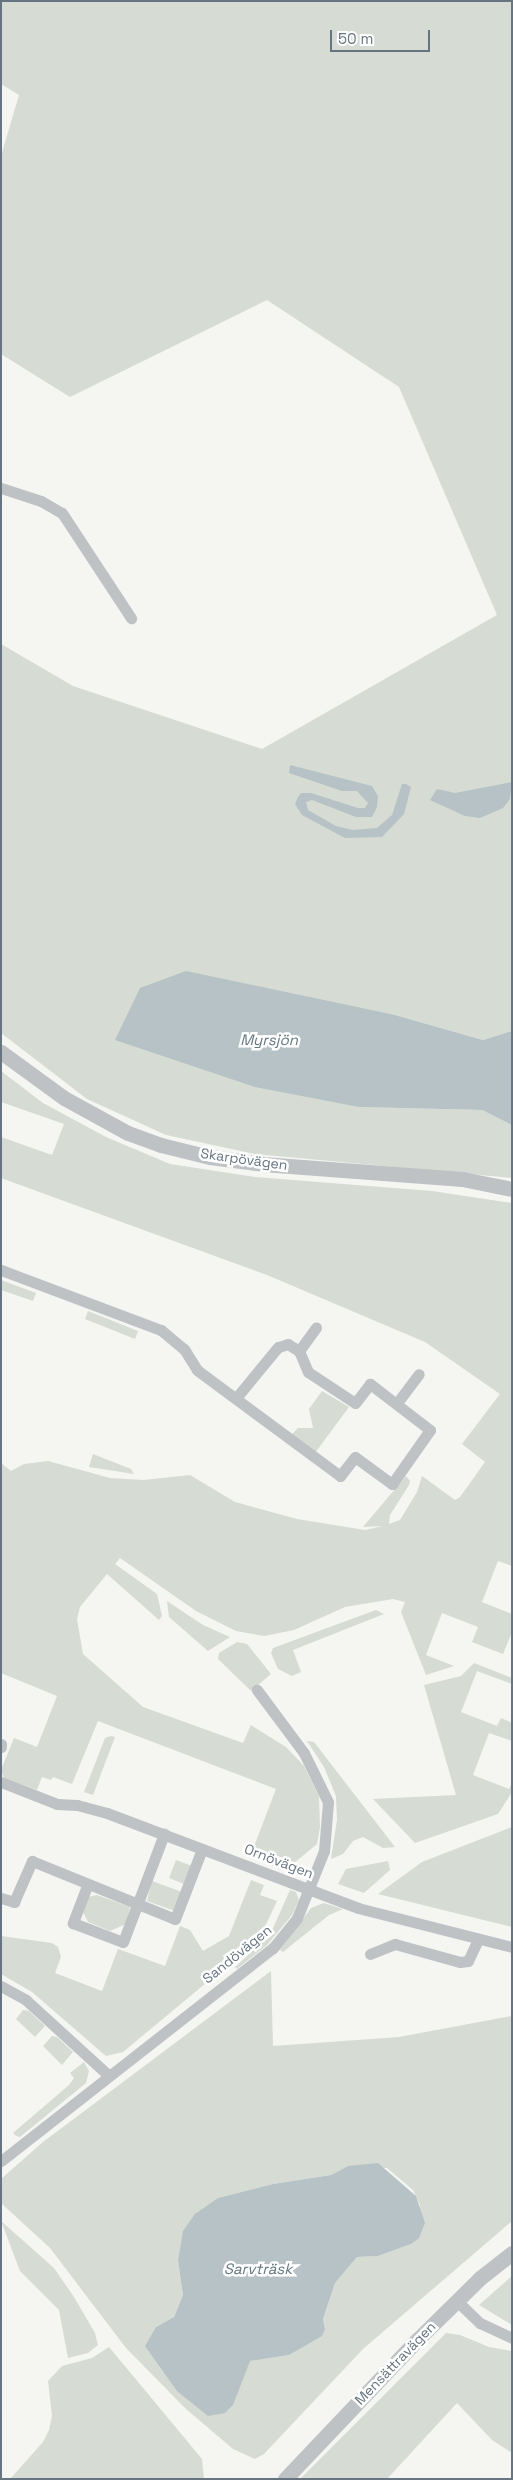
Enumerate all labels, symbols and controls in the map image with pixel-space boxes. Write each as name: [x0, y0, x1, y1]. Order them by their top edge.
scale bar: [333, 20, 433, 52]
text: 50 m: [338, 29, 373, 48]
water label: Myrsjön: [240, 1031, 298, 1049]
street label: Skarpövägen: [199, 1145, 289, 1173]
street label: Ornövägen: [242, 1840, 316, 1882]
street label: Sandövägen: [199, 1921, 275, 1987]
water label: Sarvträsk: [224, 2260, 292, 2278]
street label: Mensättravägen: [351, 2318, 439, 2408]

